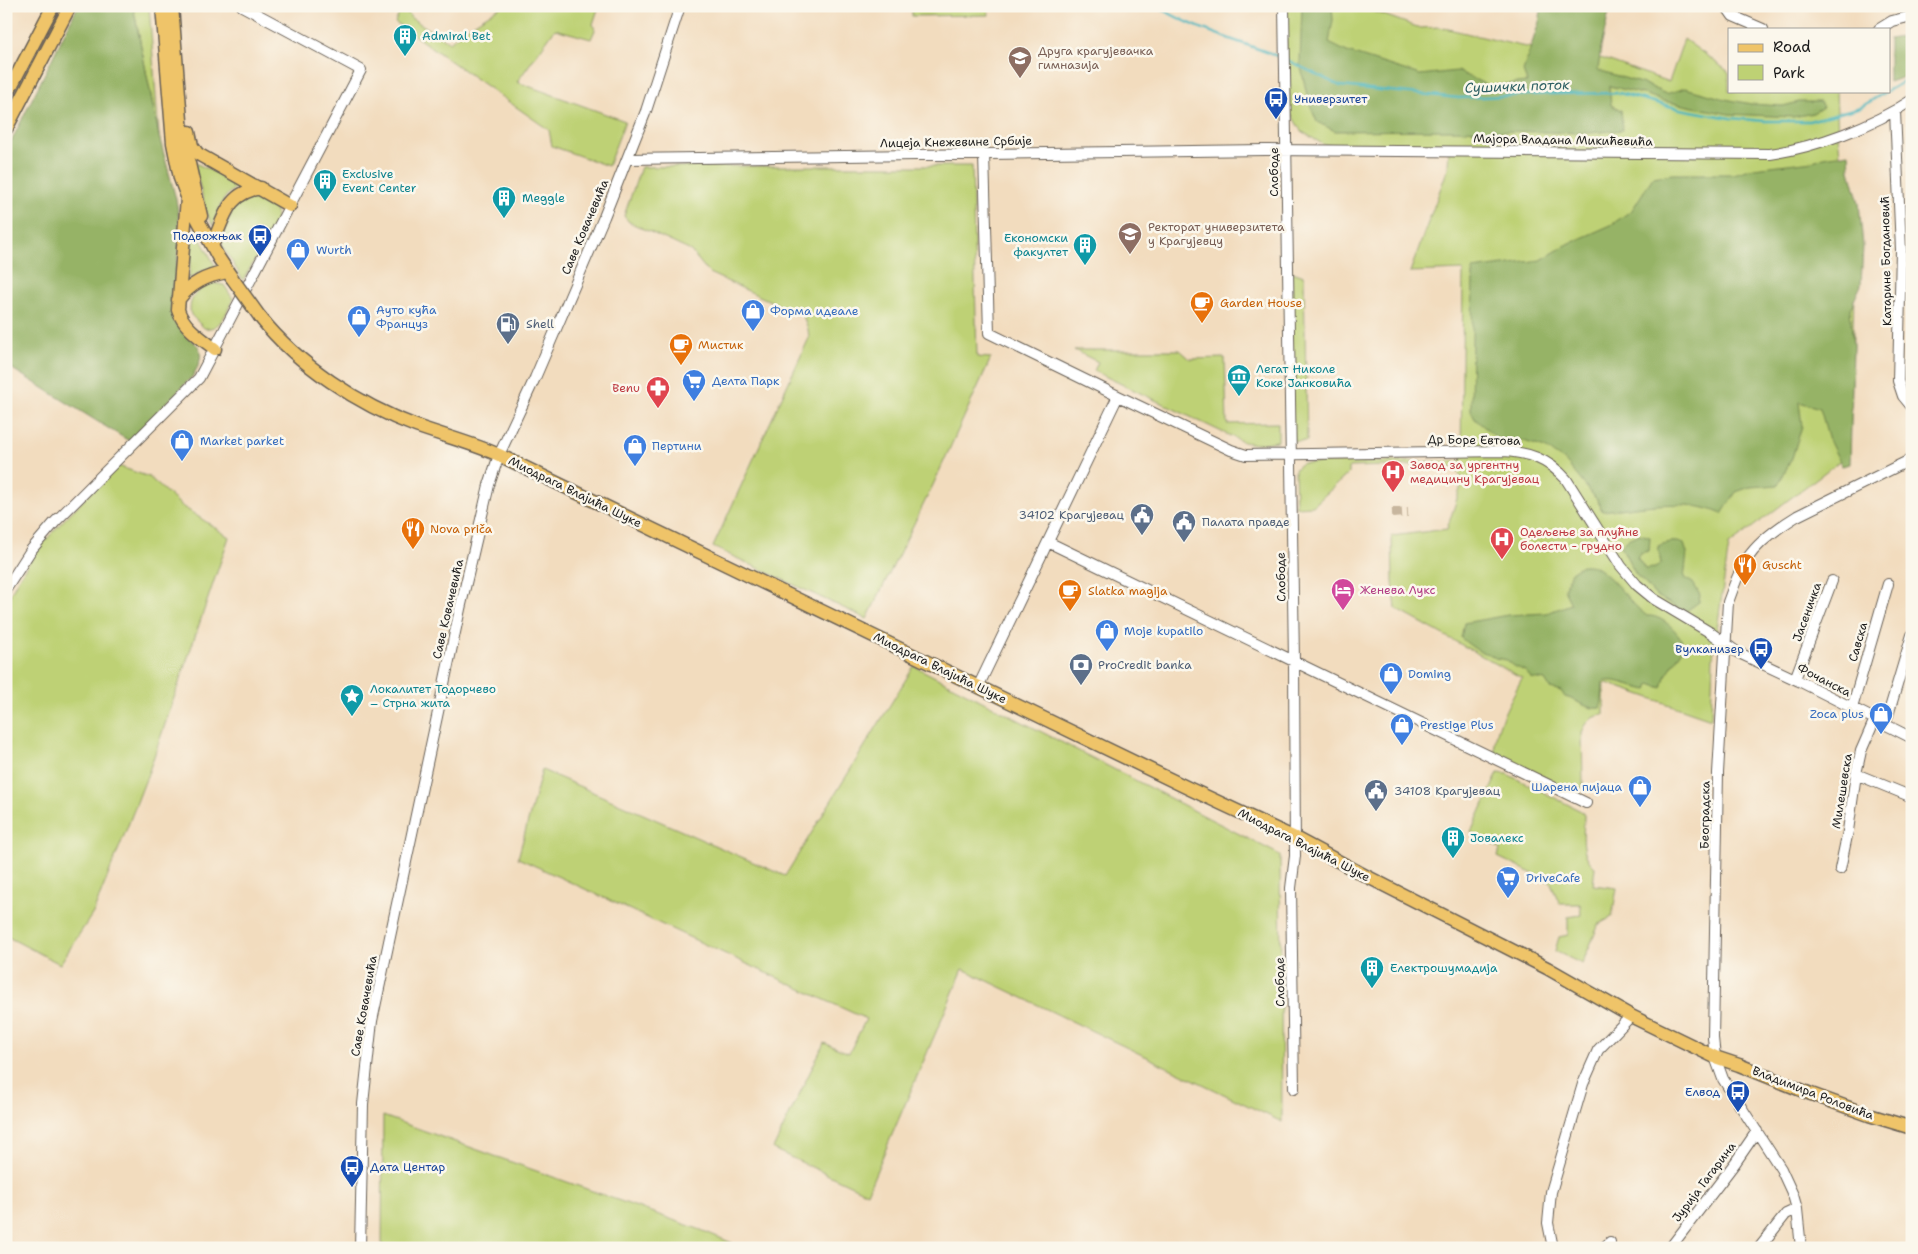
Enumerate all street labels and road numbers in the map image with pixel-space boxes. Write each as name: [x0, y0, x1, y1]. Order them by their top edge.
street label: Мајора Владана Микићевића: [1473, 130, 1653, 150]
street label: Лицеја Кнежевине Србије: [880, 133, 1032, 151]
street label: Слободе: [1266, 147, 1282, 197]
street label: Саве Ковачевића: [558, 176, 613, 277]
street label: Катарине Богдановић: [1877, 196, 1895, 326]
street label: Др Боре Евтова: [1427, 431, 1521, 449]
street label: Миодрага Влајића Шуке: [506, 453, 644, 531]
street label: Слободе: [1273, 552, 1289, 602]
street label: Саве Ковачевића: [429, 557, 467, 661]
street label: Јасеничка: [1789, 580, 1825, 644]
street label: Савска: [1845, 620, 1871, 664]
street label: Миодрага Влајића Шуке: [871, 629, 1009, 707]
street label: Фочанска: [1794, 660, 1854, 701]
street label: Милешевска: [1828, 752, 1856, 830]
street label: Београдска: [1696, 780, 1714, 849]
street label: Миодрага Влајића Шуке: [1235, 805, 1373, 885]
street label: Саве Ковачевића: [347, 954, 381, 1058]
street label: Слободе: [1272, 957, 1288, 1007]
street label: Владимира Роловића: [1750, 1062, 1876, 1124]
street label: Јурија Гагарина: [1669, 1138, 1740, 1225]

